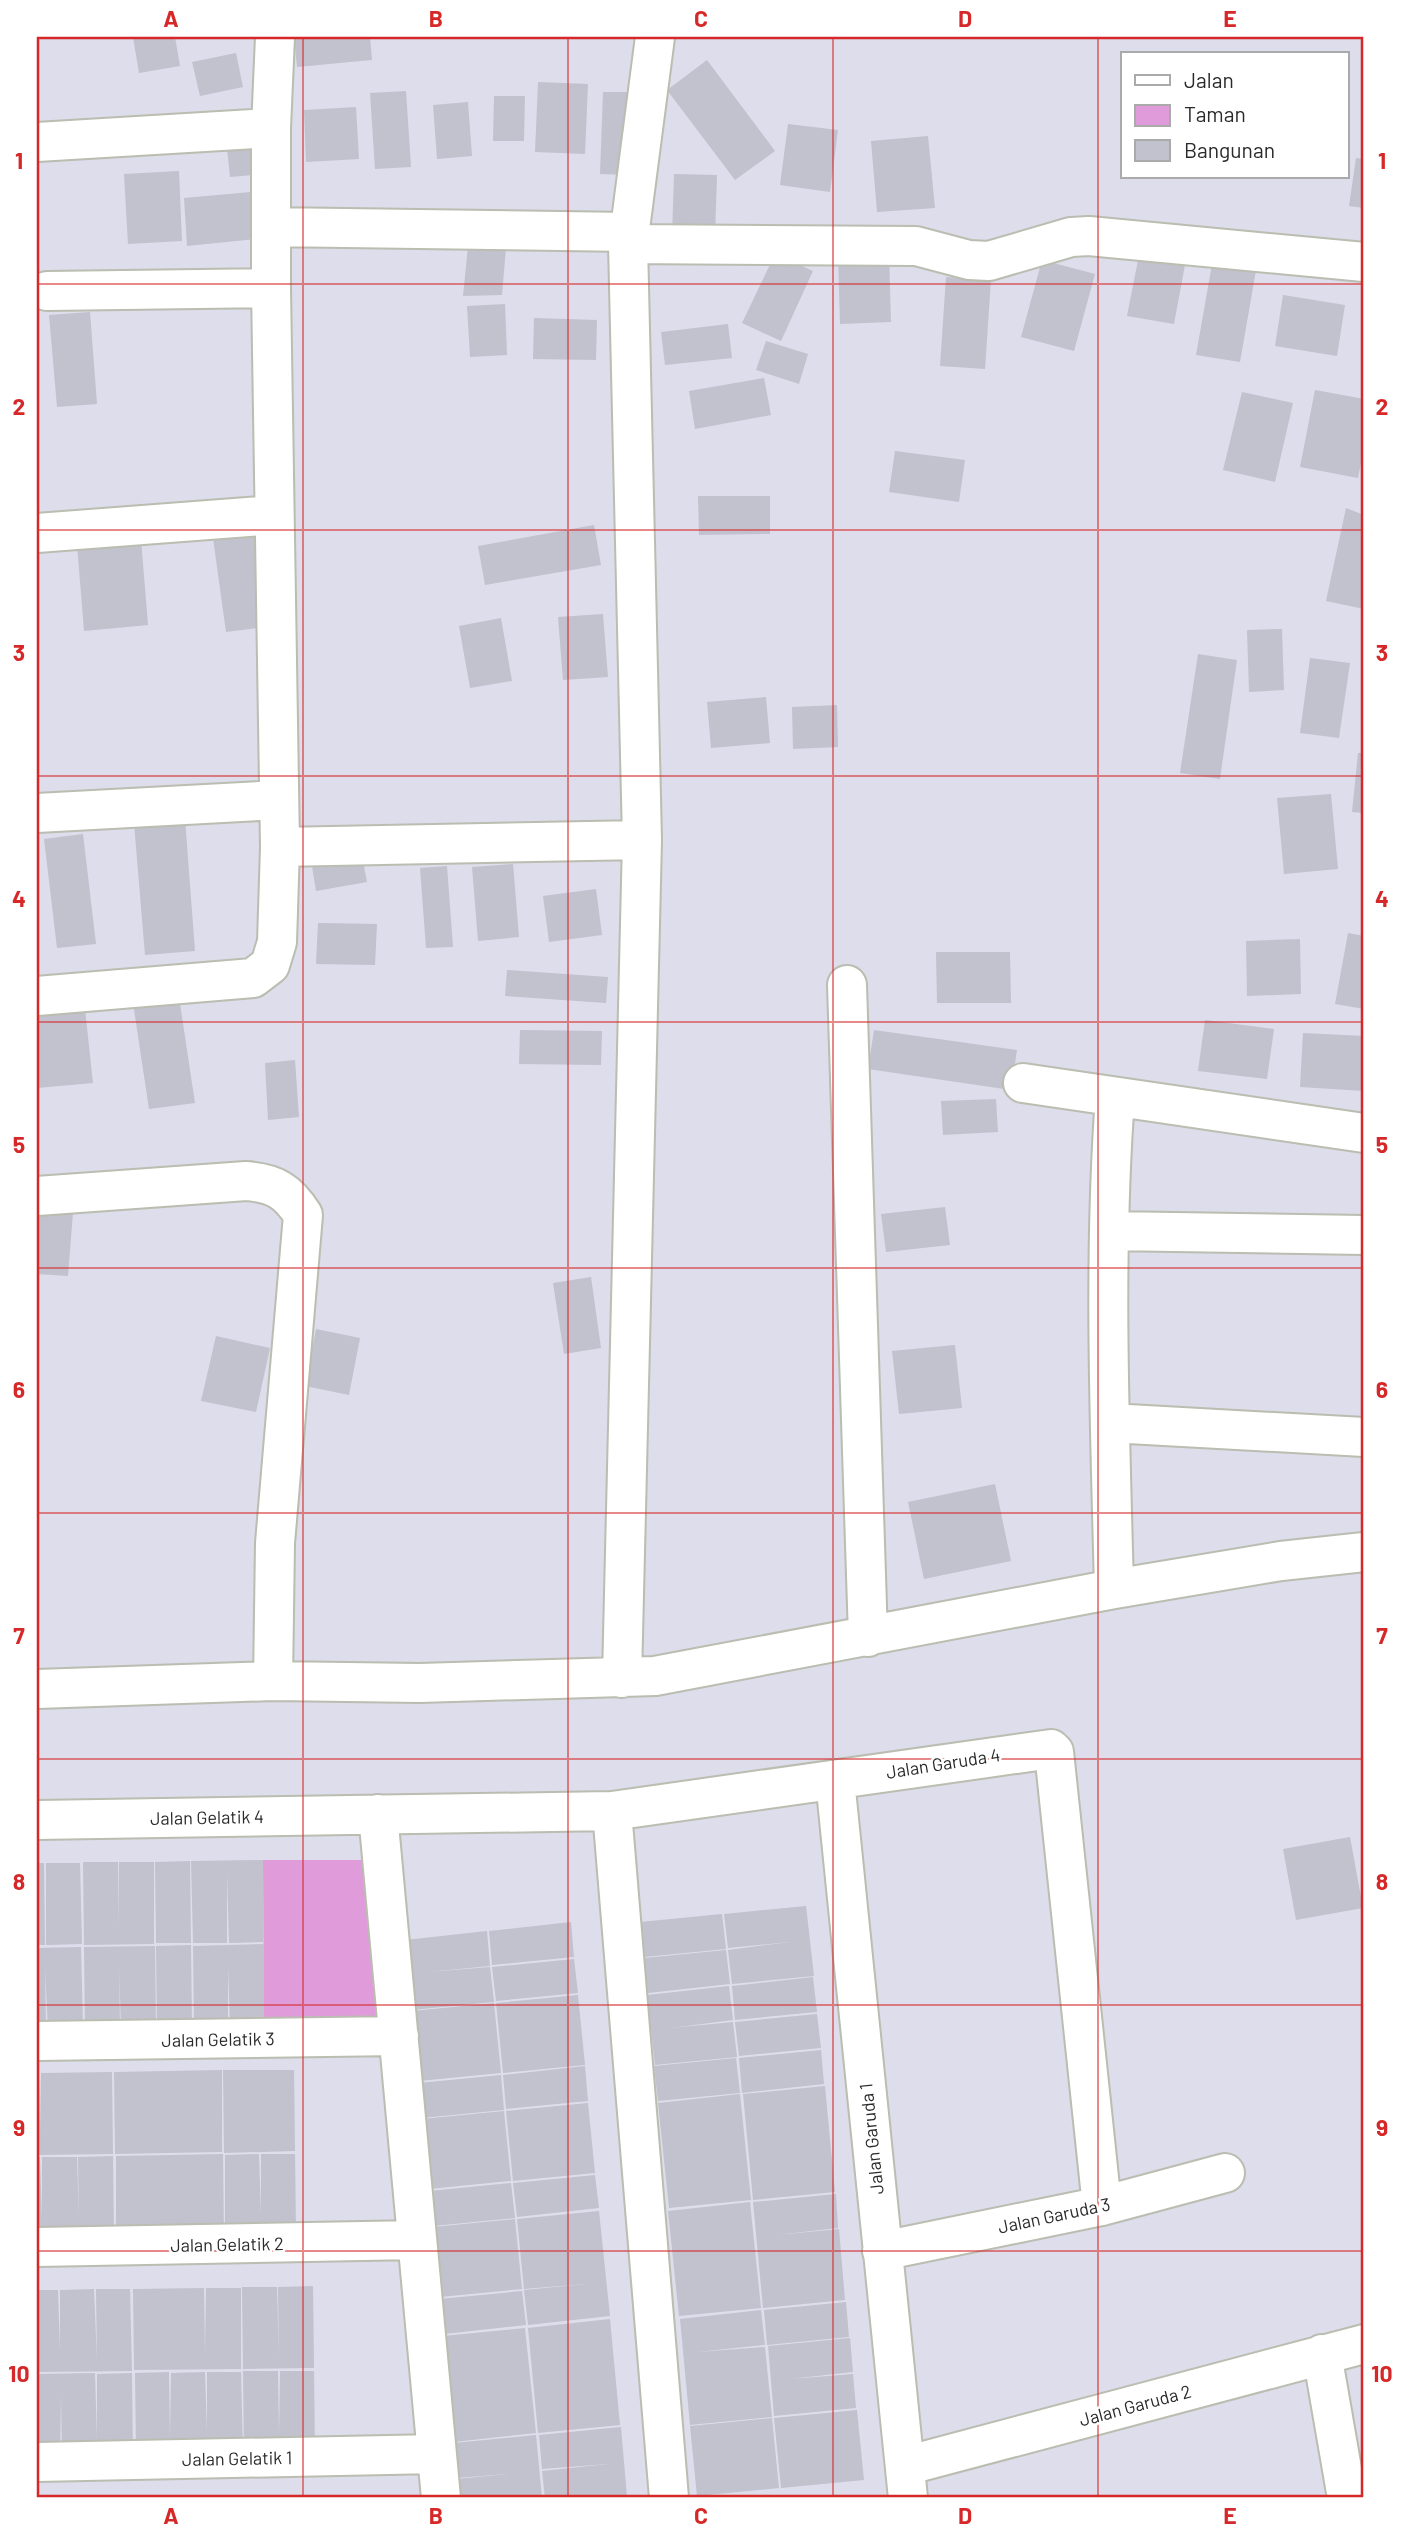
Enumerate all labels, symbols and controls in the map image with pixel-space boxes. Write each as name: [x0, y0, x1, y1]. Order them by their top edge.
text: A: [163, 4, 179, 32]
text: B: [429, 4, 443, 32]
text: C: [694, 4, 708, 32]
text: D: [958, 4, 972, 32]
text: E: [1223, 4, 1237, 32]
legend: [1121, 52, 1348, 178]
text: Jalan: [1184, 67, 1234, 92]
text: Taman: [1184, 101, 1246, 126]
text: Bangunan: [1184, 137, 1275, 162]
text: 1: [15, 146, 23, 174]
text: 1: [1378, 146, 1386, 174]
text: 2: [13, 392, 25, 420]
text: 2: [1376, 392, 1388, 420]
text: 3: [13, 638, 25, 666]
text: 3: [1376, 638, 1388, 666]
text: 4: [12, 884, 26, 912]
text: 4: [1375, 884, 1389, 912]
text: 5: [13, 1130, 25, 1158]
text: 5: [1376, 1130, 1388, 1158]
text: 6: [13, 1375, 25, 1403]
text: 6: [1376, 1375, 1388, 1403]
text: 7: [13, 1621, 25, 1649]
text: 7: [1376, 1621, 1388, 1649]
street label: Jalan Garuda 4: [884, 1743, 1002, 1783]
street label: Jalan Gelatik 4: [150, 1805, 264, 1829]
text: 8: [13, 1867, 25, 1895]
text: 8: [1376, 1867, 1388, 1895]
street label: Jalan Gelatik 3: [161, 2027, 275, 2051]
street label: Jalan Garuda 1: [854, 2082, 888, 2196]
text: 9: [13, 2113, 25, 2141]
text: 9: [1376, 2113, 1388, 2141]
street label: Jalan Garuda 3: [996, 2192, 1112, 2238]
street label: Jalan Gelatik 2: [170, 2232, 284, 2256]
text: 10: [8, 2359, 30, 2387]
text: 10: [1371, 2359, 1393, 2387]
street label: Jalan Garuda 2: [1077, 2380, 1193, 2430]
street label: Jalan Gelatik 1: [182, 2446, 292, 2470]
text: A: [163, 2501, 179, 2529]
text: B: [429, 2501, 443, 2529]
text: C: [694, 2501, 708, 2529]
text: D: [958, 2501, 972, 2529]
text: E: [1223, 2501, 1237, 2529]

